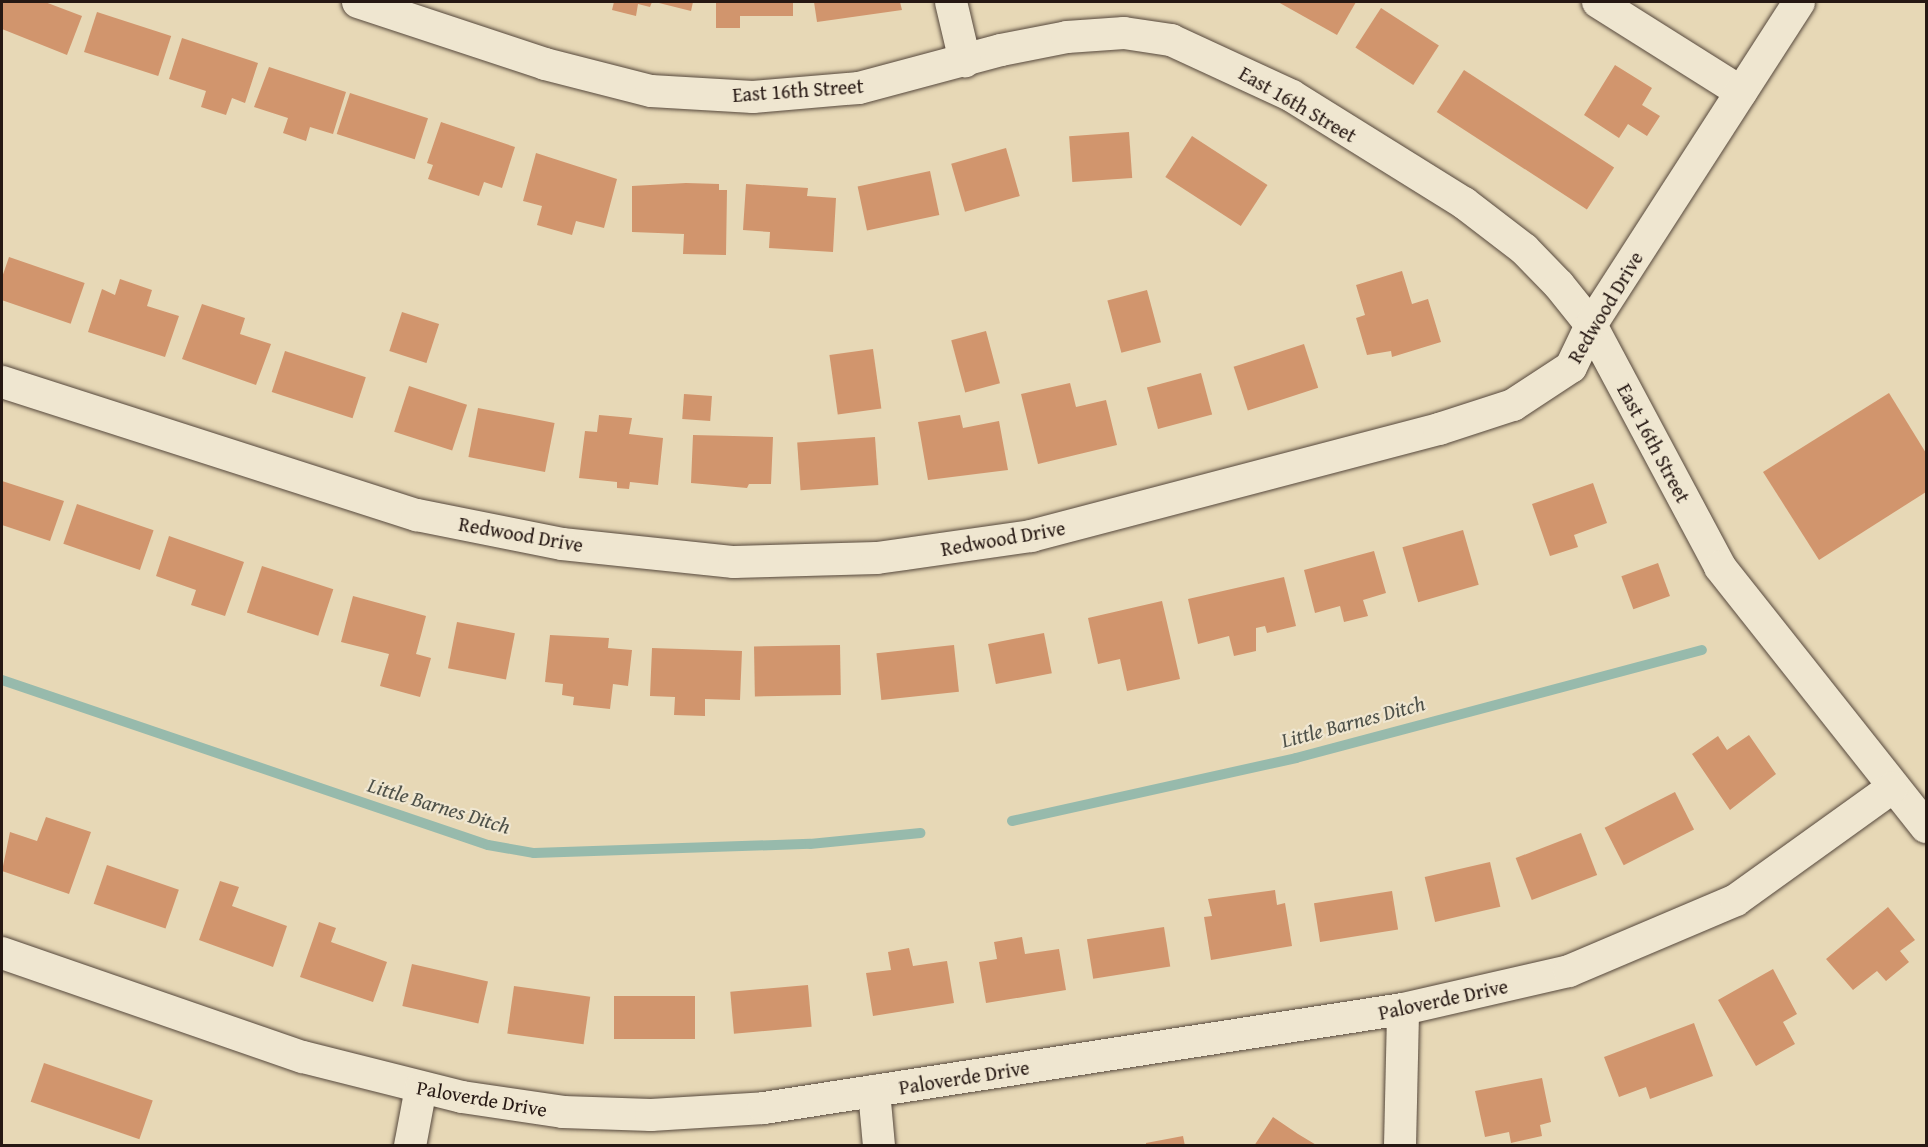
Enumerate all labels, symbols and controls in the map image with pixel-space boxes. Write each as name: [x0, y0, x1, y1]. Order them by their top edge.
street label: East 16th Street: [1235, 61, 1361, 147]
street label: East 16th Street: [732, 73, 864, 107]
street label: Redwood Drive: [1562, 247, 1648, 367]
street label: East 16th Street: [1613, 379, 1695, 507]
street label: Redwood Drive: [457, 511, 585, 557]
street label: Redwood Drive: [939, 515, 1067, 561]
water label: Little Barnes Ditch: [1278, 691, 1428, 753]
water label: Little Barnes Ditch: [365, 772, 513, 840]
street label: Paloverde Drive: [1376, 974, 1510, 1024]
street label: Paloverde Drive: [897, 1055, 1031, 1099]
street label: Paloverde Drive: [415, 1075, 549, 1121]

